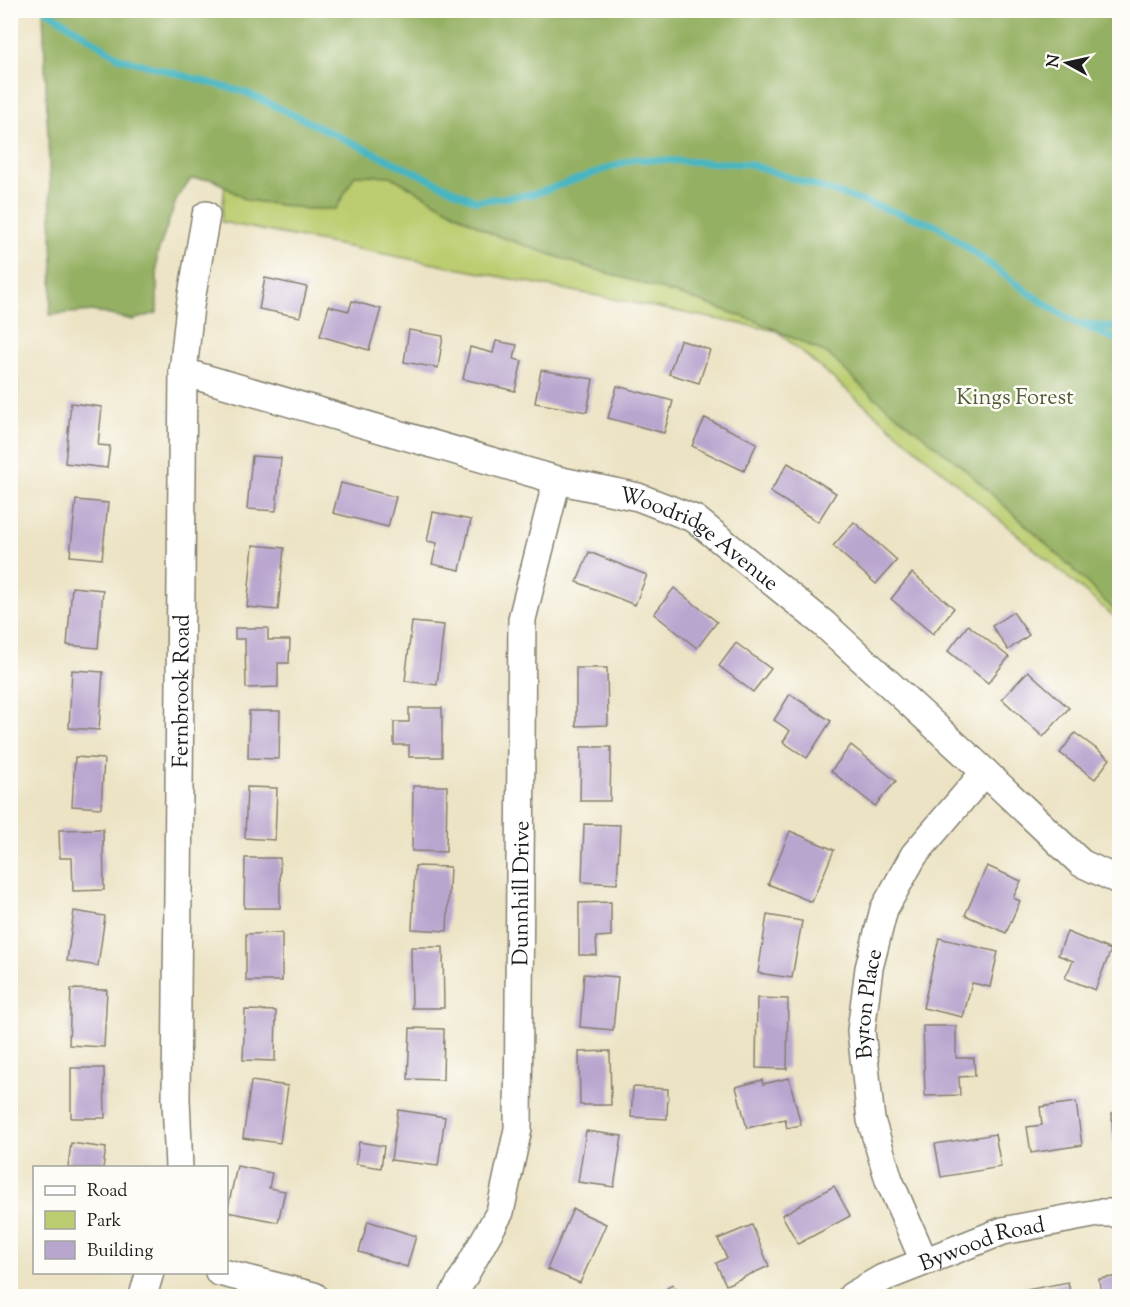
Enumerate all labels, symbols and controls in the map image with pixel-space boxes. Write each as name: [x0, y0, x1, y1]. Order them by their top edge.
north arrow: [1037, 33, 1097, 93]
text: N: [1042, 53, 1067, 69]
park label: Kings Forest: [956, 383, 1074, 415]
street label: Woodridge Avenue: [616, 481, 785, 600]
street label: Fernbrook Road: [166, 614, 200, 768]
street label: Dunnhill Drive: [506, 820, 539, 966]
street label: Byron Place: [848, 946, 892, 1060]
legend: [33, 1166, 228, 1274]
text: Road: [87, 1179, 127, 1205]
text: Park: [87, 1209, 122, 1235]
street label: Bywood Road: [915, 1210, 1048, 1281]
text: Building: [87, 1239, 153, 1265]

